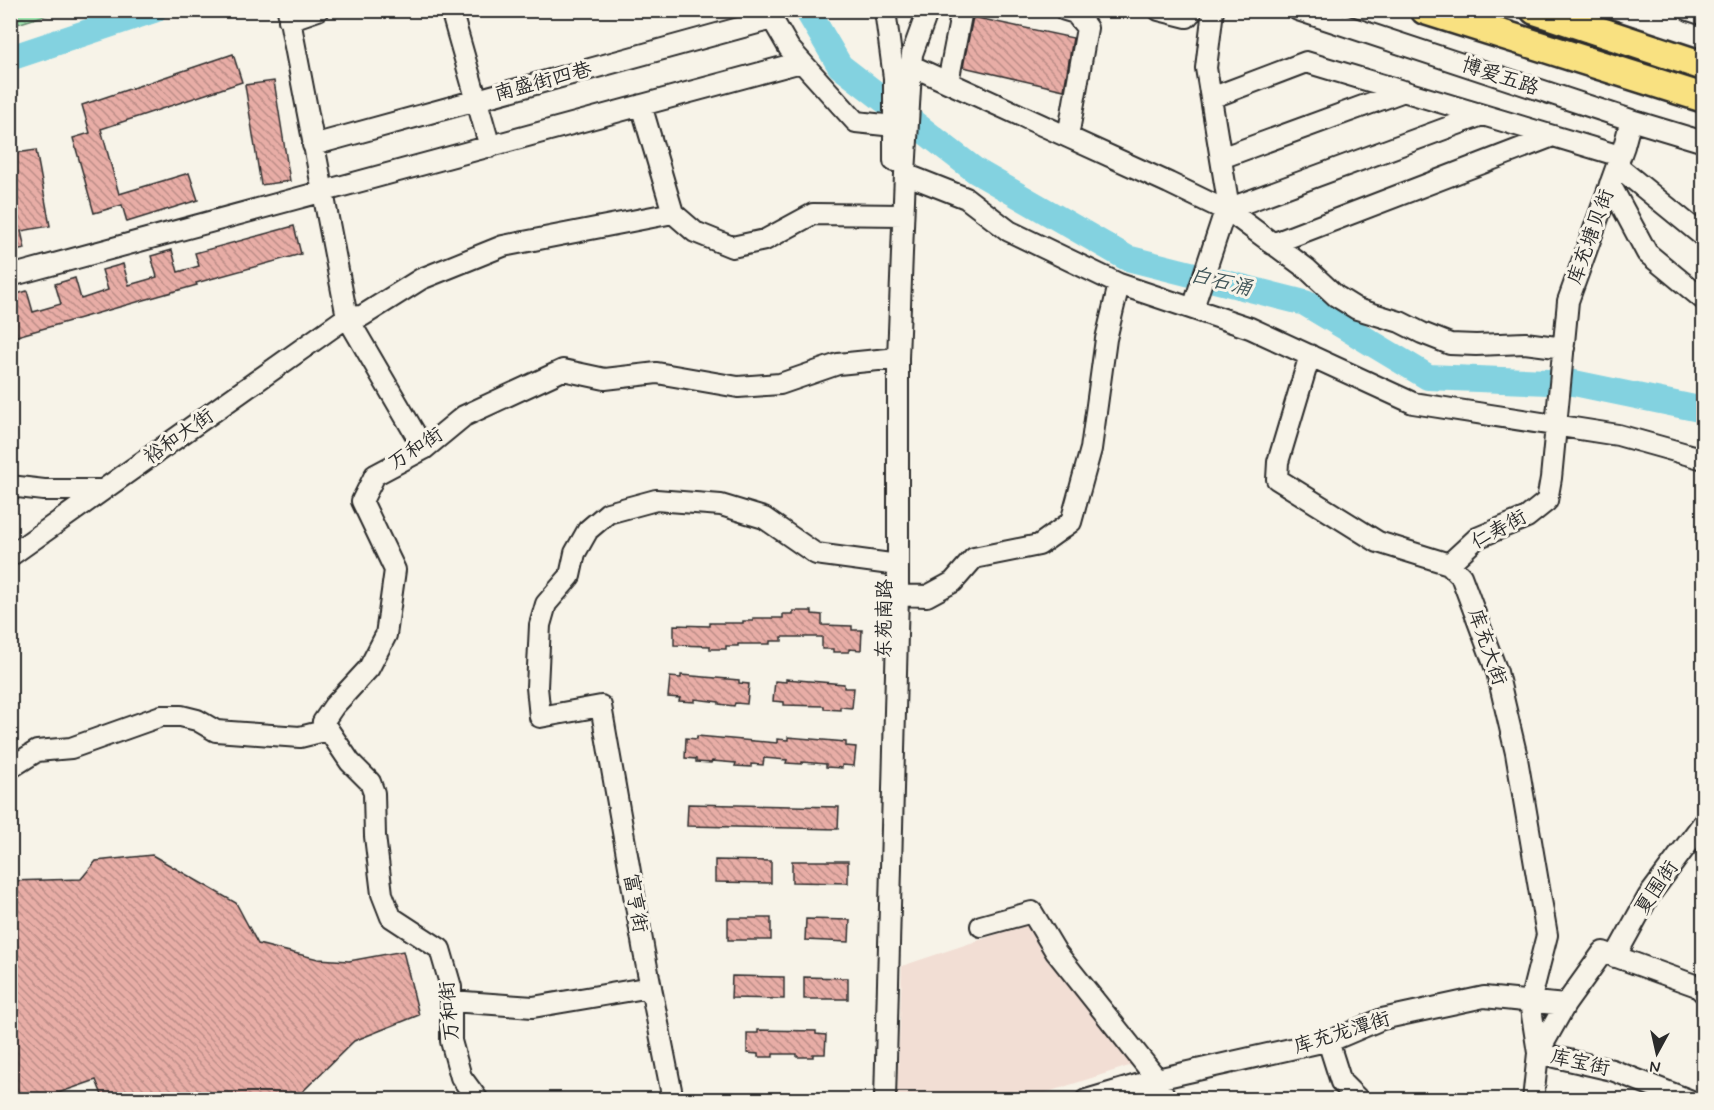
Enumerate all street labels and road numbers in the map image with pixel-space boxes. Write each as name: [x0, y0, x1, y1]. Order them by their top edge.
street label: 博爱五路: [1458, 52, 1543, 103]
street label: 南盛街四巷: [491, 56, 596, 108]
street label: 库充塘贝街: [1561, 185, 1621, 289]
street label: 裕和大街: [138, 403, 220, 471]
street label: 万和街: [383, 421, 449, 477]
street label: 仁寿街: [1466, 504, 1532, 556]
street label: 东苑南路: [871, 578, 899, 659]
street label: 库充大街: [1461, 605, 1513, 689]
street label: 夏围街: [1629, 856, 1685, 920]
street label: 富亨街: [616, 871, 654, 935]
street label: 万和街: [434, 980, 466, 1042]
street label: 库充龙潭街: [1290, 1005, 1394, 1061]
street label: 库宝街: [1548, 1043, 1612, 1083]

